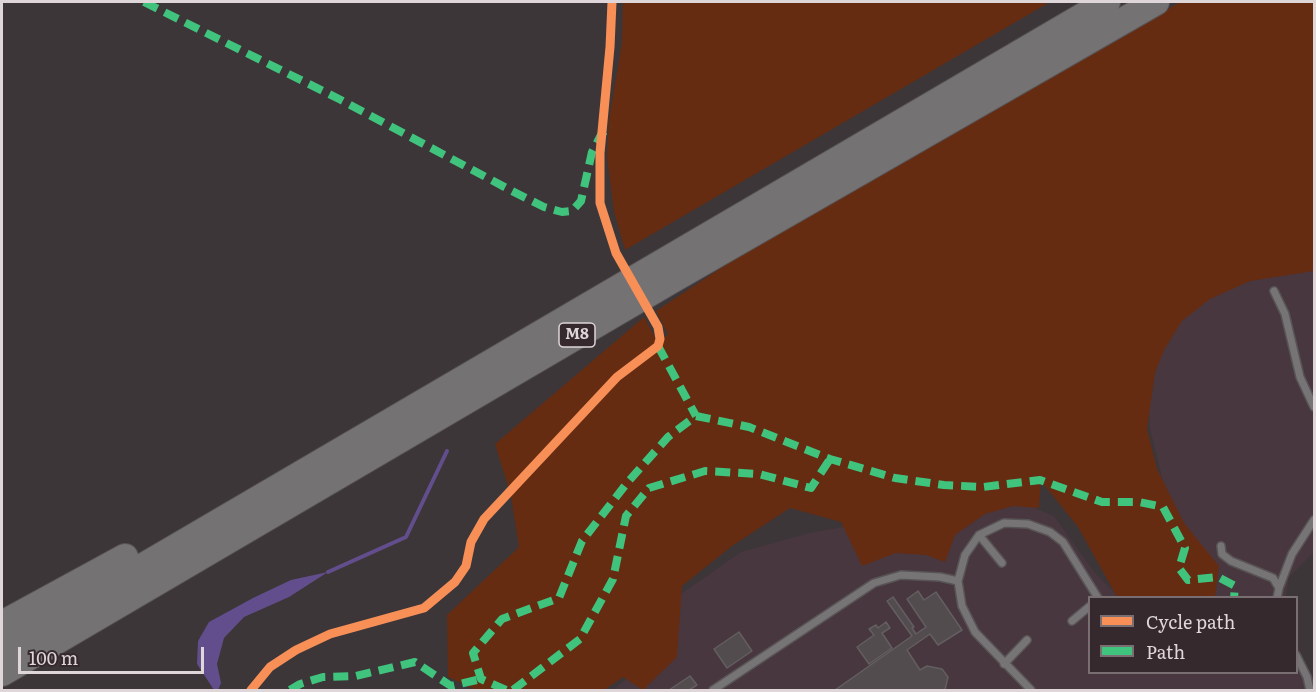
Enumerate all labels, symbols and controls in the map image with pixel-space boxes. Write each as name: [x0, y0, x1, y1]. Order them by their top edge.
road number: M8: [559, 323, 595, 347]
legend: [1088, 596, 1298, 674]
text: Cycle path: [1146, 608, 1235, 635]
scale bar: [21, 635, 207, 673]
text: Path: [1146, 638, 1185, 665]
text: 100 m: [29, 644, 78, 671]

